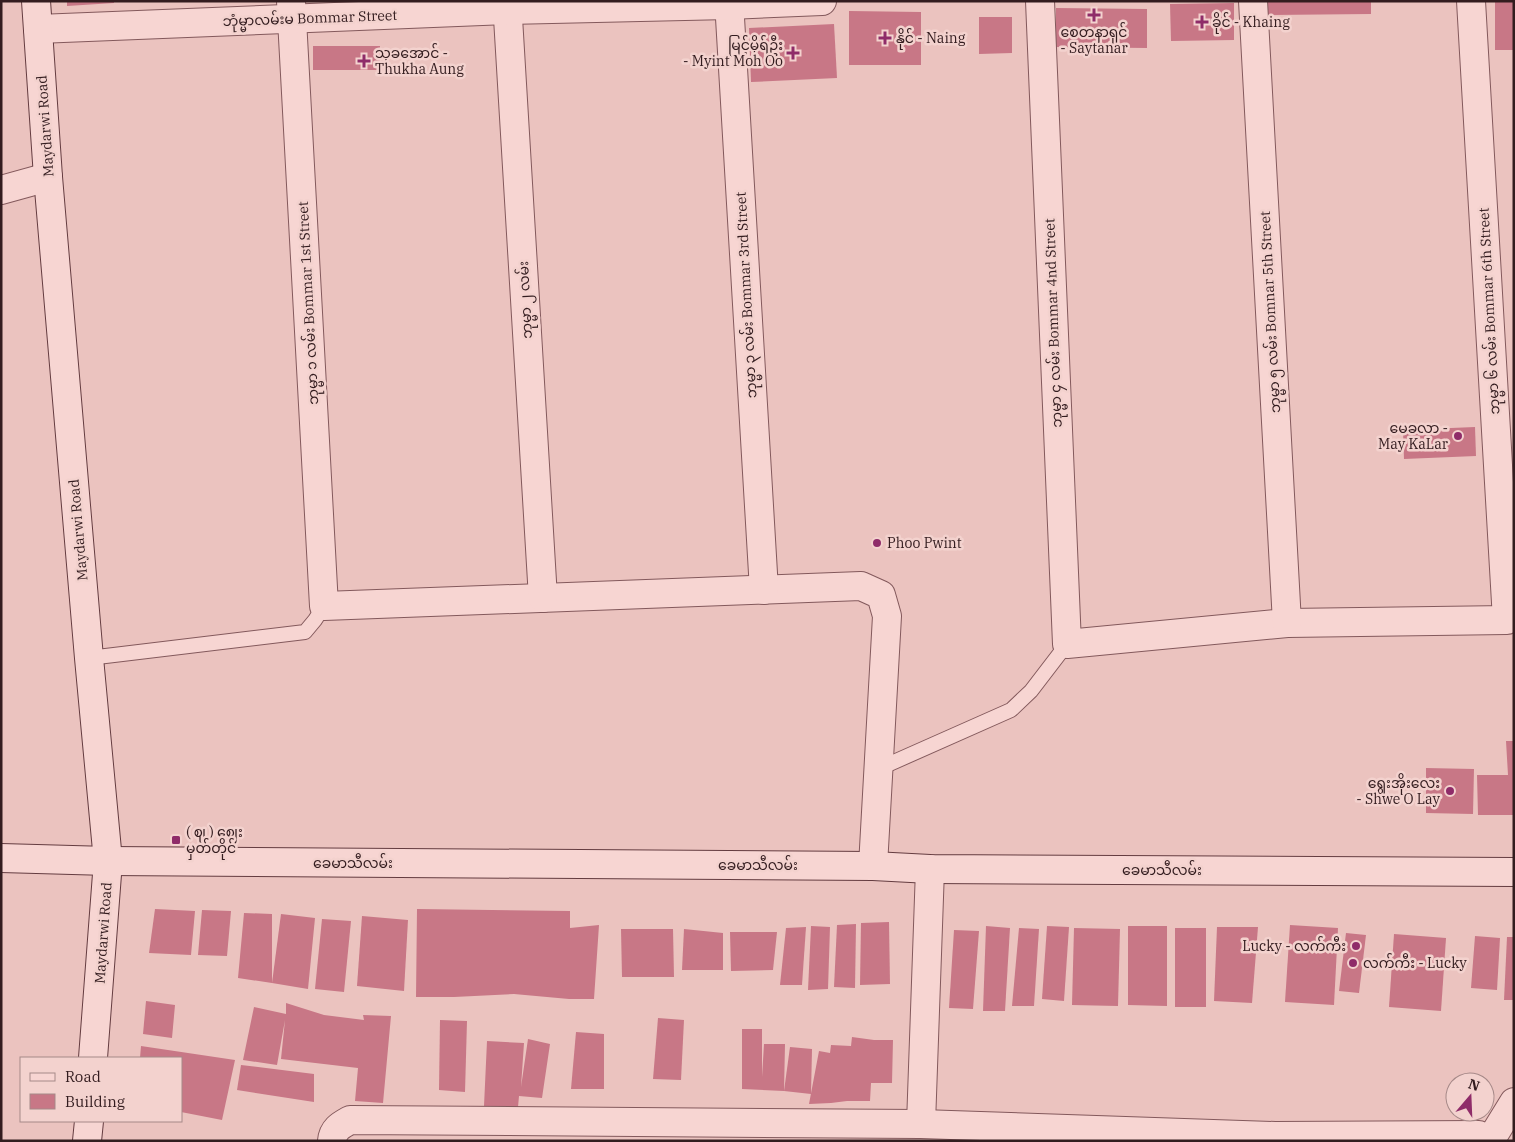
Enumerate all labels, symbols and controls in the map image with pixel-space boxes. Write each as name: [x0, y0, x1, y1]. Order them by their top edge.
street label: ဘုံမ္မာလမ်းမ Bommar Street: [222, 5, 398, 33]
marker: စေတနာရှင် - Saytanar: [1087, 8, 1101, 22]
place label: ခိုင် - Khaing: [1212, 12, 1290, 34]
marker: ခိုင် - Khaing: [1196, 16, 1208, 28]
place label: စေတနာရှင် - Saytanar: [1060, 22, 1128, 57]
place label: နိုင် - Naing: [896, 28, 966, 50]
marker: နိုင် - Naing: [878, 31, 892, 45]
place label: မြင့်မိုရ်ဦး - Myint Moh Oo: [683, 35, 783, 70]
place label: သုခအောင် - Thukha Aung: [375, 43, 464, 78]
marker: မြင့်မိုရ်ဦး - Myint Moh Oo: [787, 47, 799, 59]
marker: သုခအောင် - Thukha Aung: [357, 54, 371, 68]
street label: Maydarwi Road: [32, 74, 58, 177]
street label: ဘုမ္မာ ၃ လမ်း Bommar 3rd Street: [731, 191, 764, 399]
street label: ဘုမ္မာ ၁ လမ်း Bommar 1st Street: [293, 201, 326, 405]
street label: ဘုမ္မာ ၆ လမ်း Bommar 6th Street: [1474, 207, 1507, 415]
street label: ဘုမ္မာ ၅ လမ်း Bomnar 5th Street: [1255, 210, 1288, 413]
street label: ဘုမ္မာ ၄ လမ်း Bommar 4nd Street: [1039, 218, 1069, 428]
street label: ဘုမ္မာ ၂ လမ်း: [513, 261, 539, 339]
place label: မေခလာ - May KaLar: [1378, 419, 1449, 453]
marker: မေခလာ - May KaLar: [1452, 430, 1464, 442]
street label: Maydarwi Road: [65, 478, 91, 581]
place label: Phoo Pwint: [887, 534, 962, 552]
marker: Phoo Pwint: [871, 537, 883, 549]
place label: ရွှေးအိုးလေး - Shwe O Lay: [1356, 773, 1441, 808]
marker: ရွှေးအိုးလေး - Shwe O Lay: [1444, 785, 1456, 797]
place label: ( ဈ ) ဈေး မှတ်တိုင်: [186, 823, 243, 860]
marker: ( ဈ ) ဈေး မှတ်တိုင်: [170, 834, 182, 846]
street label: ခေမာသီလမ်း: [313, 853, 393, 872]
street label: ခေမာသီလမ်း: [718, 855, 798, 874]
street label: ခေမာသီလမ်း: [1122, 860, 1202, 879]
street label: Maydarwi Road: [90, 881, 116, 984]
place label: Lucky - လက်ကီး: [1242, 936, 1346, 955]
marker: Lucky - လက်ကီး: [1350, 940, 1362, 952]
place label: လက်ကီး - Lucky: [1363, 953, 1467, 972]
marker: လက်ကီး - Lucky: [1347, 957, 1359, 969]
legend: [20, 1057, 182, 1122]
text: Road: [65, 1067, 101, 1086]
north arrow: [1445, 1072, 1495, 1122]
text: N: [1466, 1074, 1482, 1095]
text: Building: [65, 1092, 125, 1111]

